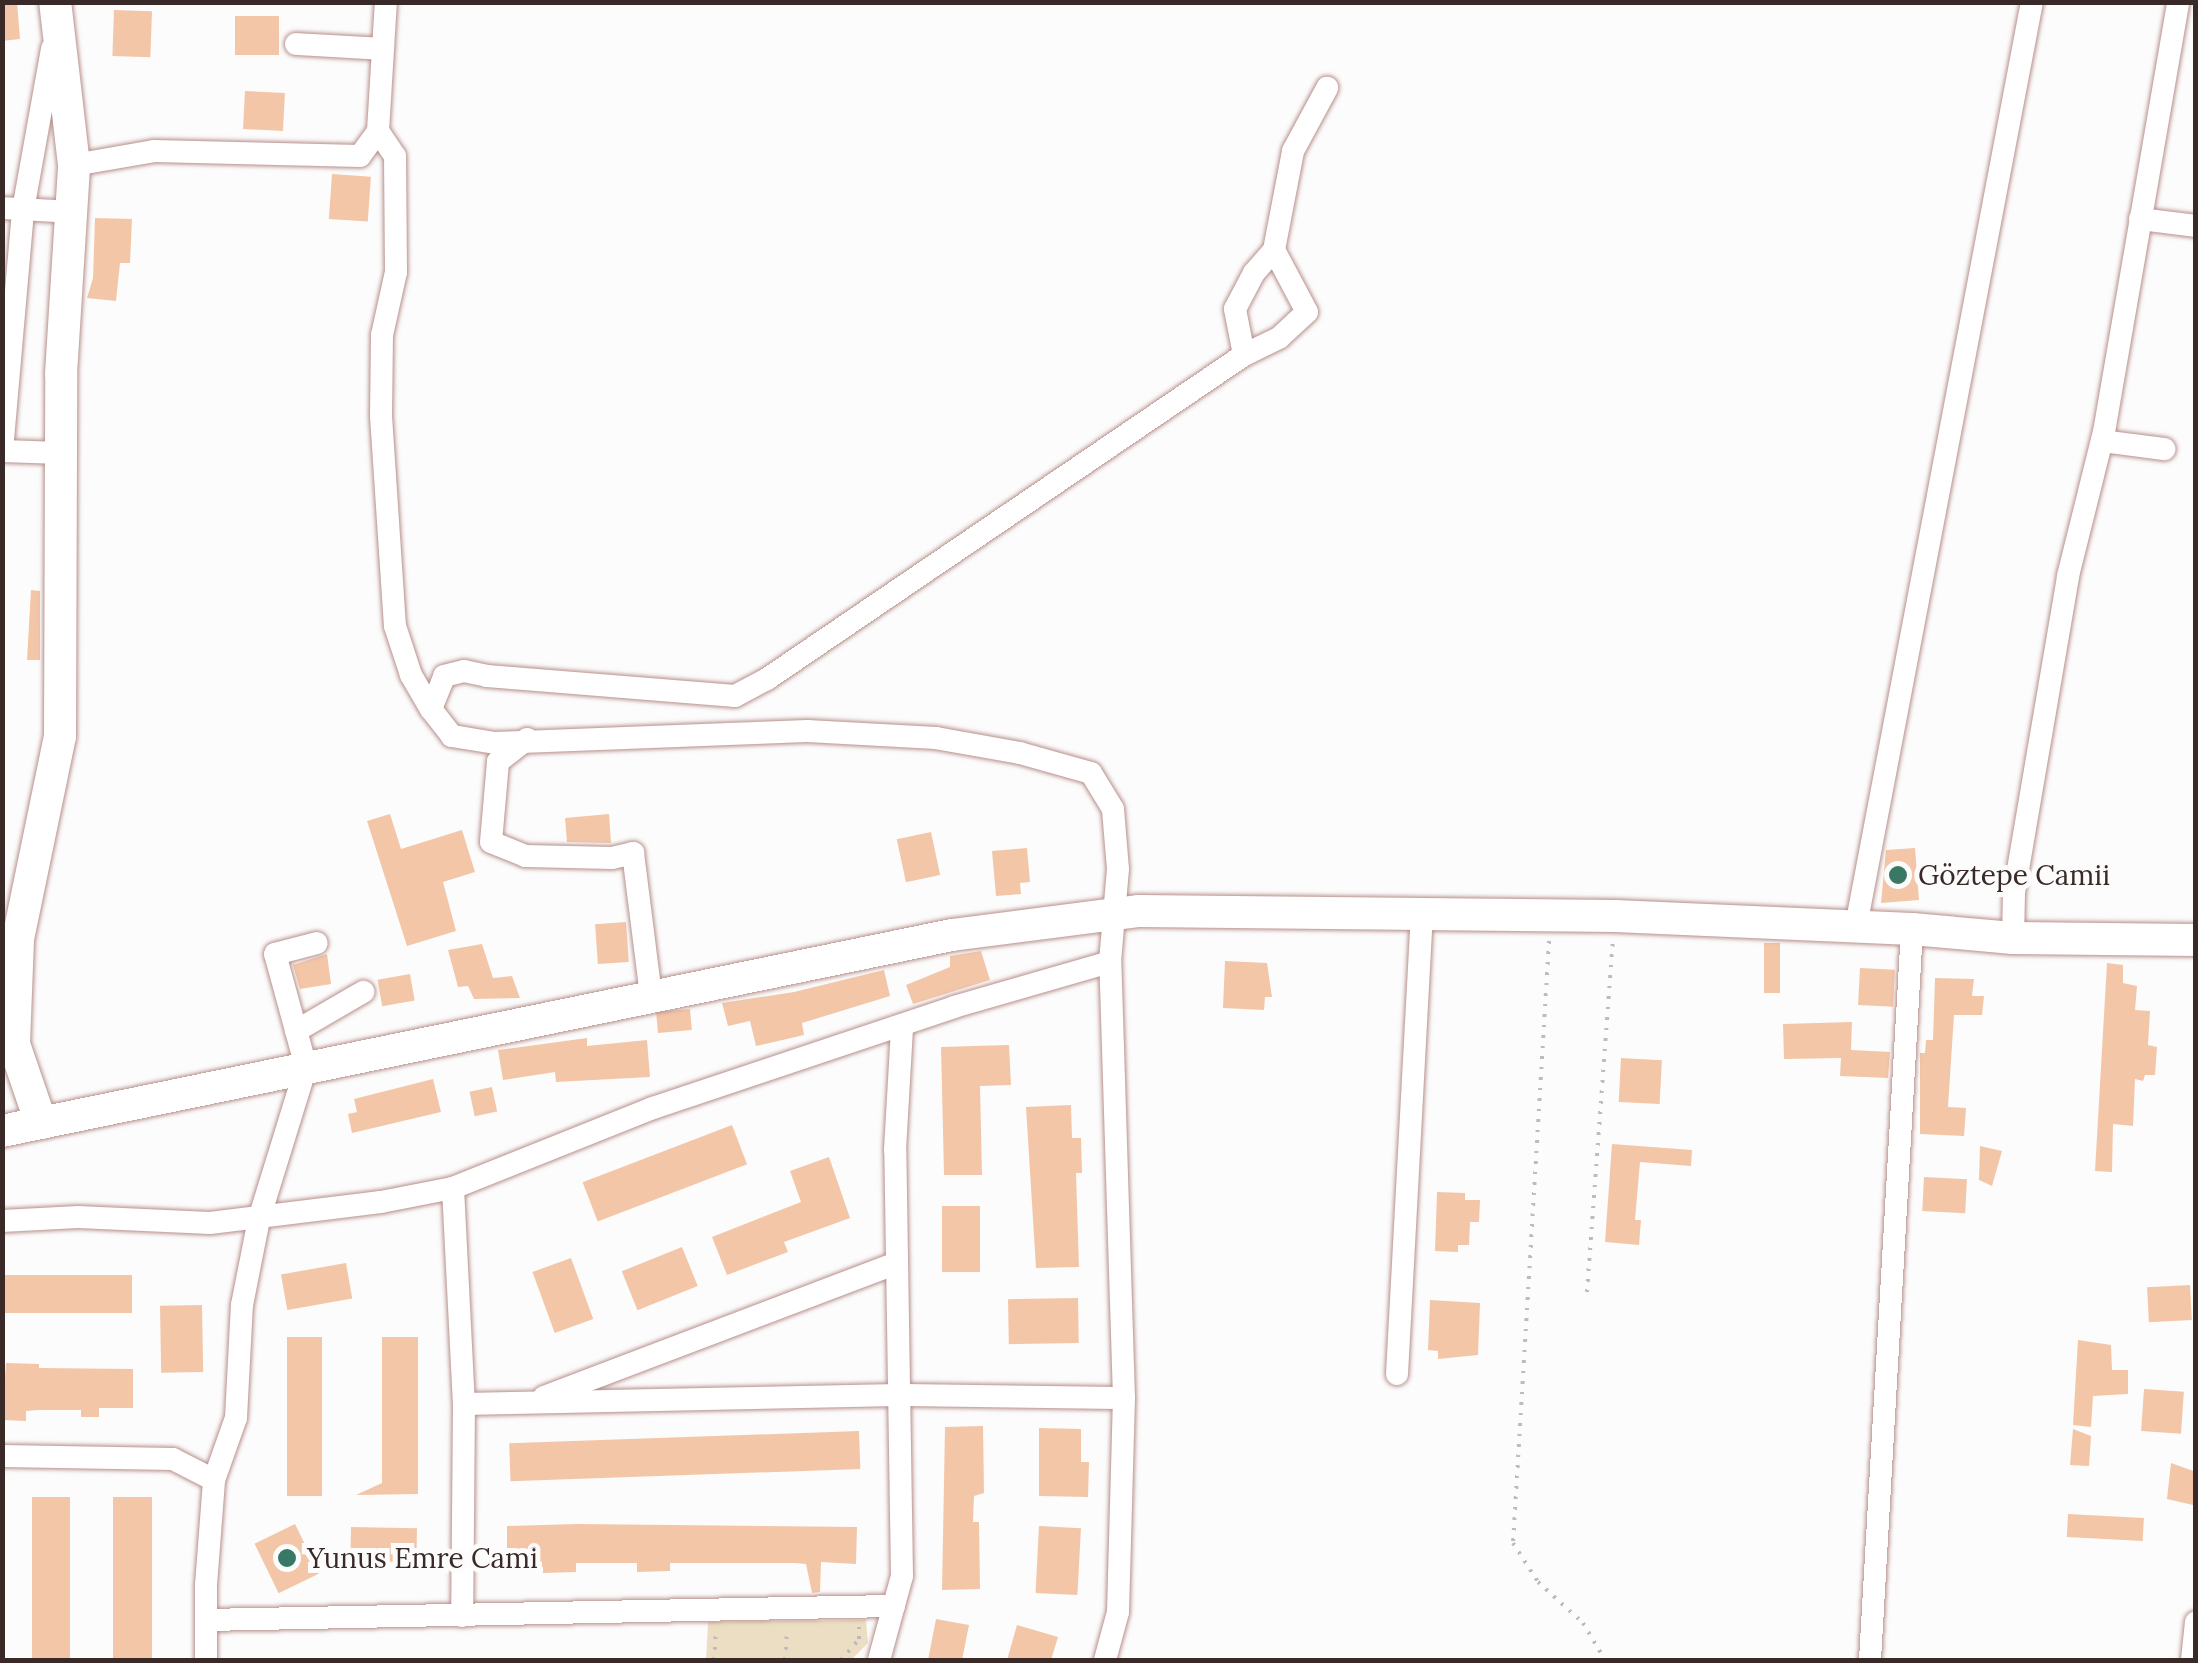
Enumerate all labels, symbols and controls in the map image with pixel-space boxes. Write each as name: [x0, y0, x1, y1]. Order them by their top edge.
place label: Göztepe Camii: [1918, 858, 2110, 892]
marker: Göztepe Camii: [1887, 864, 1909, 886]
place label: Yunus Emre Cami: [307, 1541, 538, 1575]
marker: Yunus Emre Cami: [276, 1547, 298, 1569]

